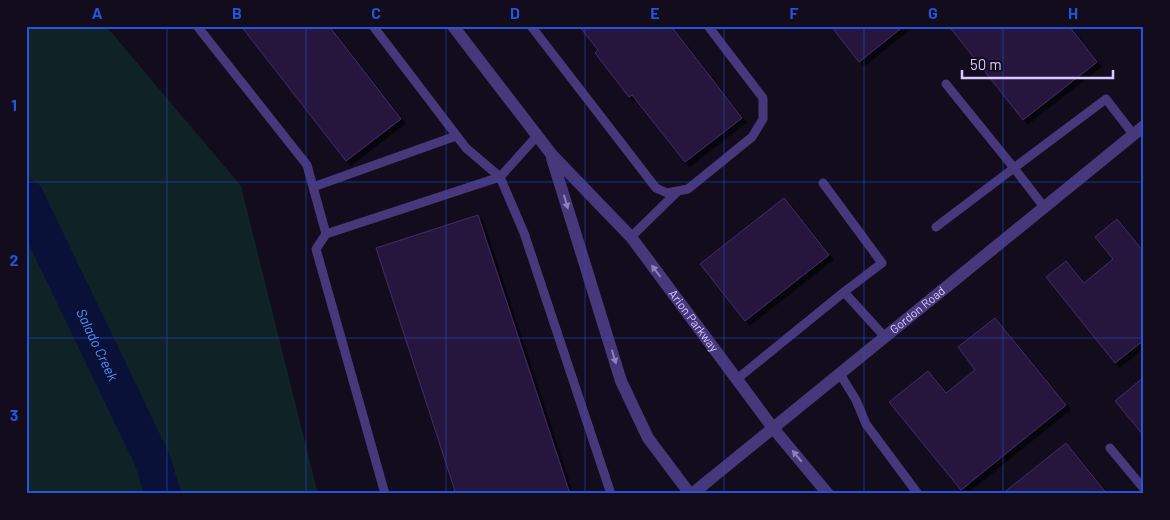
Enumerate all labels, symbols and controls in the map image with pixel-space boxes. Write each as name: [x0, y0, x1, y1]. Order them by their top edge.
text: A: [92, 3, 103, 22]
text: B: [232, 3, 242, 22]
text: C: [371, 3, 381, 22]
text: D: [510, 3, 520, 22]
text: E: [650, 3, 660, 22]
text: F: [790, 3, 799, 22]
text: G: [928, 3, 938, 22]
text: H: [1068, 3, 1078, 22]
scale bar: [962, 48, 1114, 80]
text: 50 m: [970, 55, 1002, 73]
text: 1: [11, 95, 17, 114]
one-way arrow: [562, 195, 570, 210]
text: 2: [10, 250, 19, 269]
one-way arrow: [651, 265, 662, 278]
street label: Gordon Road: [887, 283, 947, 336]
street label: Arion Parkway: [667, 286, 722, 354]
water label: Salado Creek: [73, 306, 122, 384]
one-way arrow: [611, 350, 618, 365]
text: 3: [10, 405, 18, 424]
one-way arrow: [791, 450, 802, 463]

